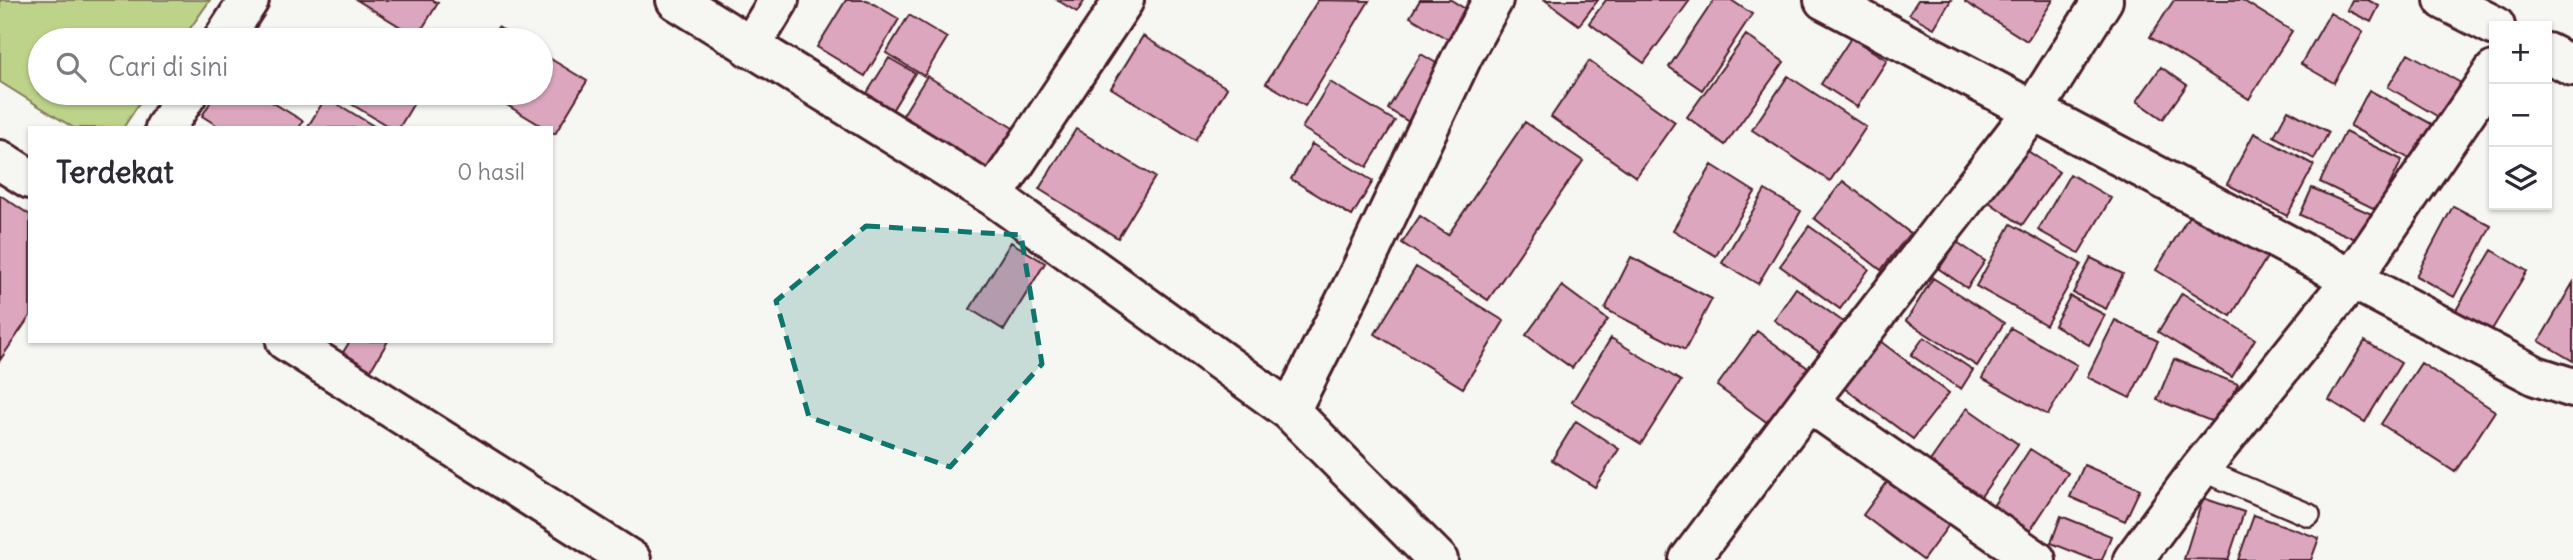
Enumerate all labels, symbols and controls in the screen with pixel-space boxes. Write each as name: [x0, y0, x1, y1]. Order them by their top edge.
map controls: [2489, 21, 2552, 210]
button: +: [2489, 21, 2552, 84]
search box: [28, 28, 553, 105]
icon: search: [52, 48, 90, 86]
text: Cari di sini: [108, 50, 228, 83]
button: −: [2489, 84, 2552, 147]
button: layers: [2489, 147, 2552, 210]
text: Terdekat: [56, 153, 174, 191]
text: 0 hasil: [457, 157, 525, 186]

